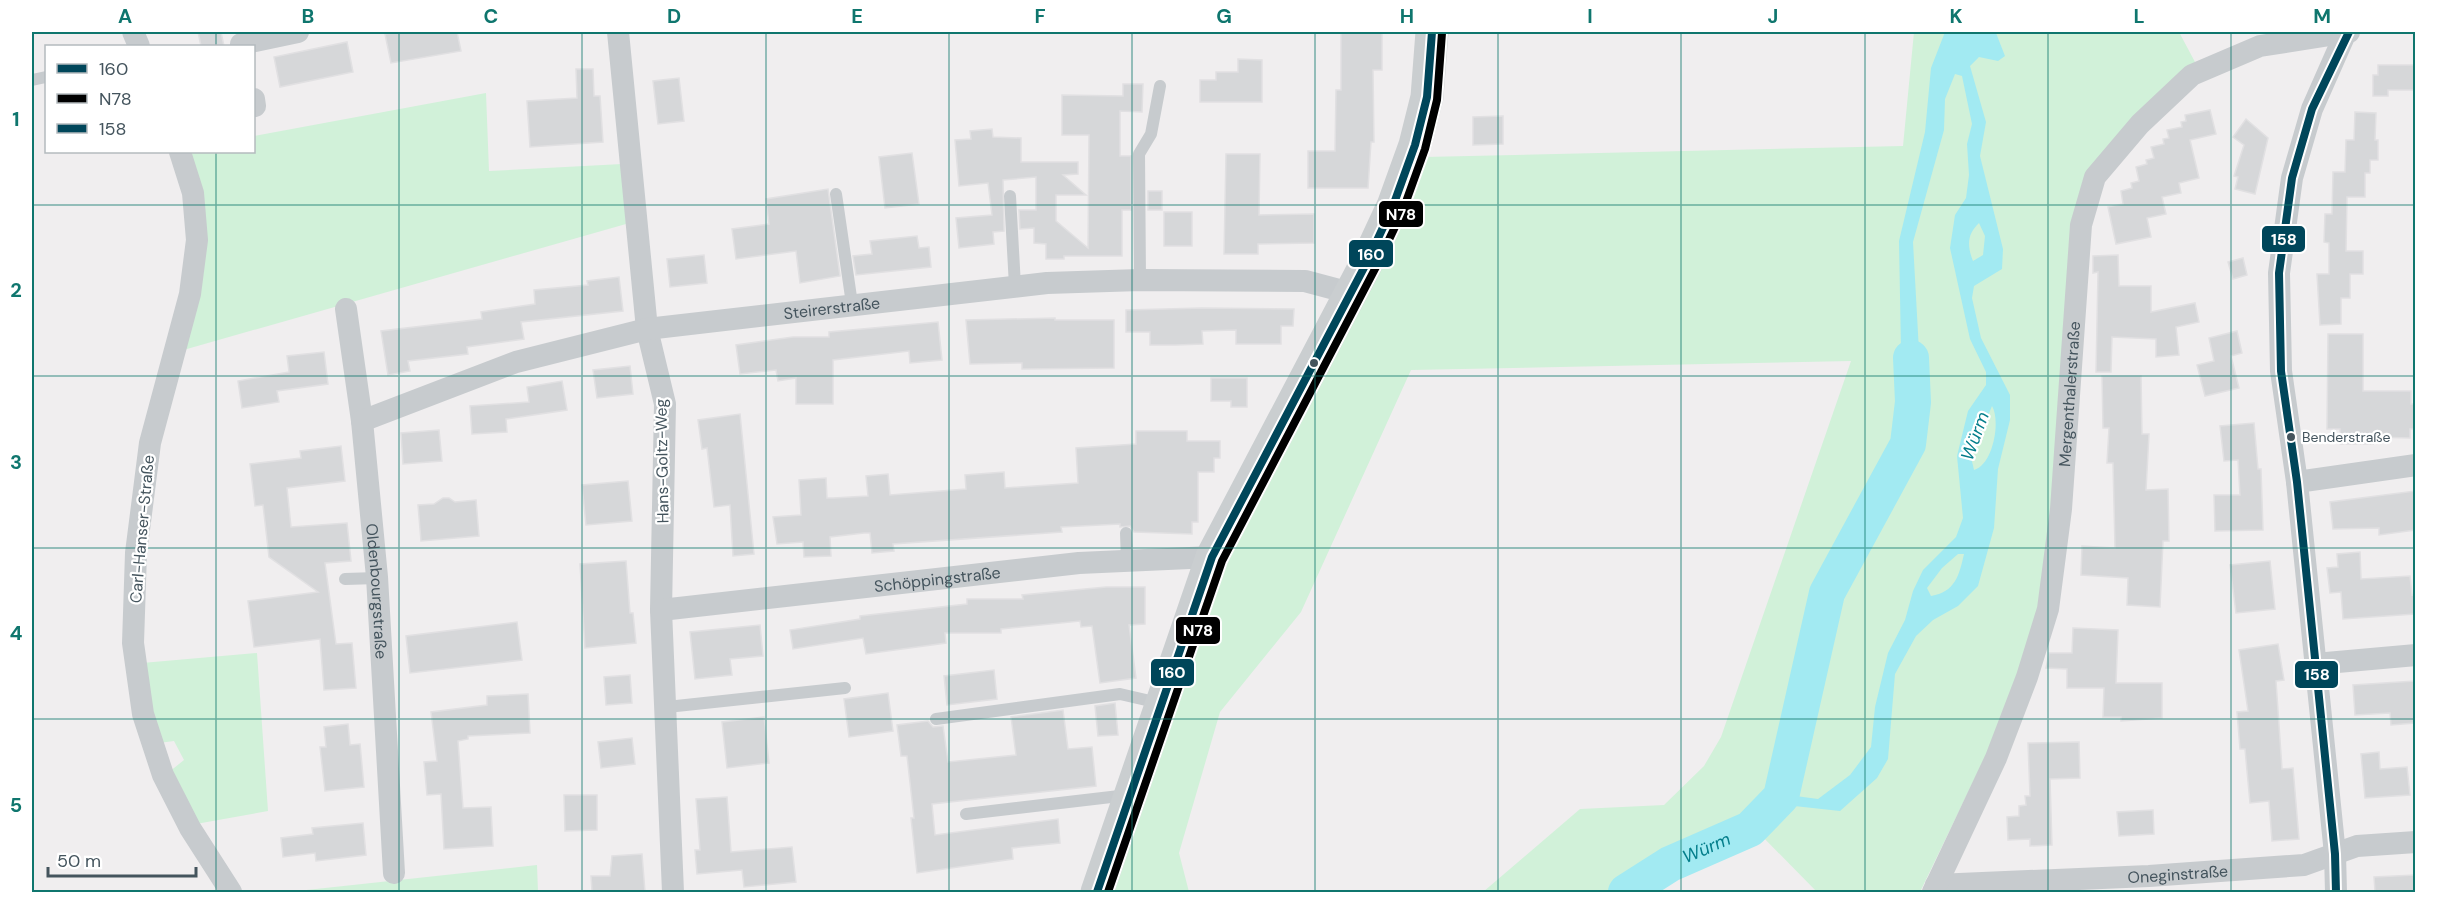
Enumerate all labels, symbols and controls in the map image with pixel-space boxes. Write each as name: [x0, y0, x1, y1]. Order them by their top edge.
text: A: [118, 3, 132, 29]
text: B: [302, 3, 314, 29]
text: C: [484, 3, 498, 29]
text: D: [667, 3, 681, 29]
text: E: [851, 3, 863, 29]
text: F: [1034, 3, 1046, 29]
text: G: [1216, 3, 1232, 29]
text: H: [1400, 3, 1414, 29]
text: I: [1587, 3, 1593, 29]
text: J: [1768, 3, 1778, 29]
text: K: [1949, 3, 1963, 29]
text: L: [2133, 3, 2145, 29]
text: M: [2313, 3, 2331, 29]
legend: [45, 45, 255, 153]
text: 160: [99, 57, 128, 81]
text: N78: [99, 87, 132, 111]
text: 1: [12, 106, 20, 132]
text: 158: [99, 117, 127, 141]
line badge: N78: [1378, 200, 1424, 228]
text: N78: [1386, 204, 1416, 225]
line badge: 158: [2261, 225, 2306, 253]
text: 158: [2271, 229, 2297, 250]
line badge: 160: [1348, 239, 1394, 268]
text: 160: [1357, 244, 1385, 265]
text: 2: [10, 277, 22, 303]
street label: Steirerstraße: [782, 292, 881, 324]
street label: Mergenthalerstraße: [2053, 321, 2085, 468]
unlabelled marker: [1308, 357, 1320, 369]
street label: Hans-Goltz-Weg: [650, 398, 674, 524]
water label: Würm: [1955, 408, 1995, 464]
place label: Benderstraße: [2302, 428, 2390, 446]
marker: Benderstraße: [2285, 431, 2297, 443]
text: 3: [10, 449, 22, 475]
street label: Carl-Hanser-Straße: [125, 454, 159, 604]
street label: Oldenbourgstraße: [361, 523, 392, 659]
street label: Schöppingstraße: [873, 561, 1002, 596]
line badge: N78: [1175, 616, 1221, 645]
text: 4: [10, 620, 23, 646]
text: N78: [1183, 620, 1213, 641]
line badge: 160: [1150, 658, 1195, 687]
line badge: 158: [2294, 660, 2339, 689]
text: 160: [1158, 662, 1186, 683]
text: 158: [2304, 664, 2330, 685]
text: 5: [10, 792, 22, 818]
water label: Würm: [1679, 827, 1734, 869]
scale bar: [48, 840, 196, 878]
text: 50 m: [57, 849, 101, 873]
street label: Oneginstraße: [2127, 860, 2229, 887]

